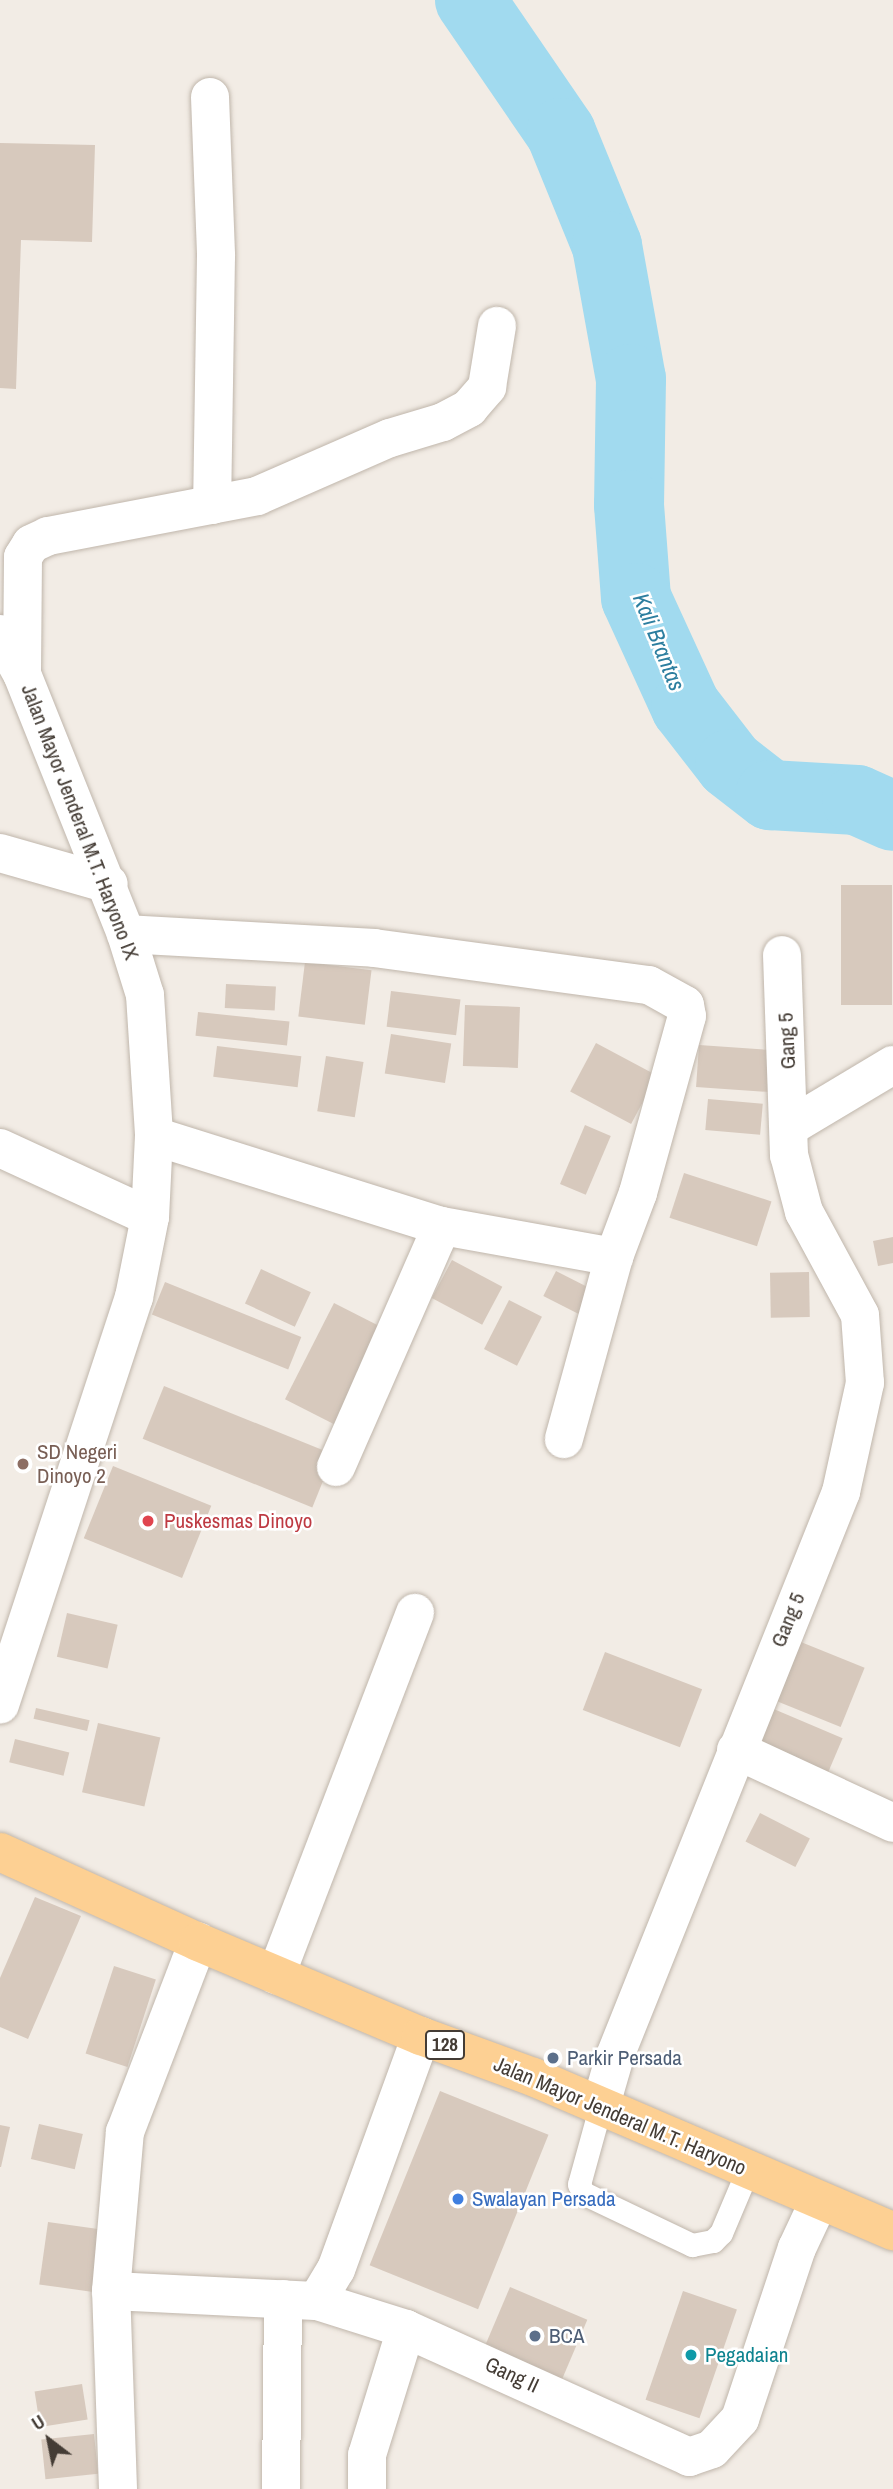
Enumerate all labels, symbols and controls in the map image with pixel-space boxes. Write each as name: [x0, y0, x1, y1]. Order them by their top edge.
water label: Kali Brantas: [627, 589, 691, 695]
street label: Jalan Mayor Jenderal M.T. Haryono IX: [16, 681, 144, 963]
street label: Gang 5: [773, 1012, 801, 1070]
place label: SD Negeri Dinoyo 2: [37, 1439, 117, 1489]
marker: SD Negeri Dinoyo 2: [15, 1456, 31, 1472]
place label: Puskesmas Dinoyo: [164, 1508, 312, 1534]
marker: Puskesmas Dinoyo: [138, 1511, 158, 1531]
street label: Gang 5: [766, 1589, 810, 1651]
road number: 128: [424, 2030, 466, 2060]
place label: Parkir Persada: [567, 2045, 682, 2071]
marker: Parkir Persada: [545, 2050, 561, 2066]
street label: Jalan Mayor Jenderal M.T. Haryono: [490, 2051, 750, 2181]
place label: Swalayan Persada: [472, 2186, 616, 2212]
marker: Swalayan Persada: [450, 2191, 466, 2207]
place label: BCA: [549, 2323, 584, 2349]
marker: BCA: [527, 2328, 543, 2344]
place label: Pegadaian: [705, 2342, 788, 2368]
marker: Pegadaian: [683, 2347, 699, 2363]
street label: Gang II: [481, 2352, 543, 2398]
north arrow: [14, 2405, 84, 2475]
text: U: [26, 2408, 50, 2436]

